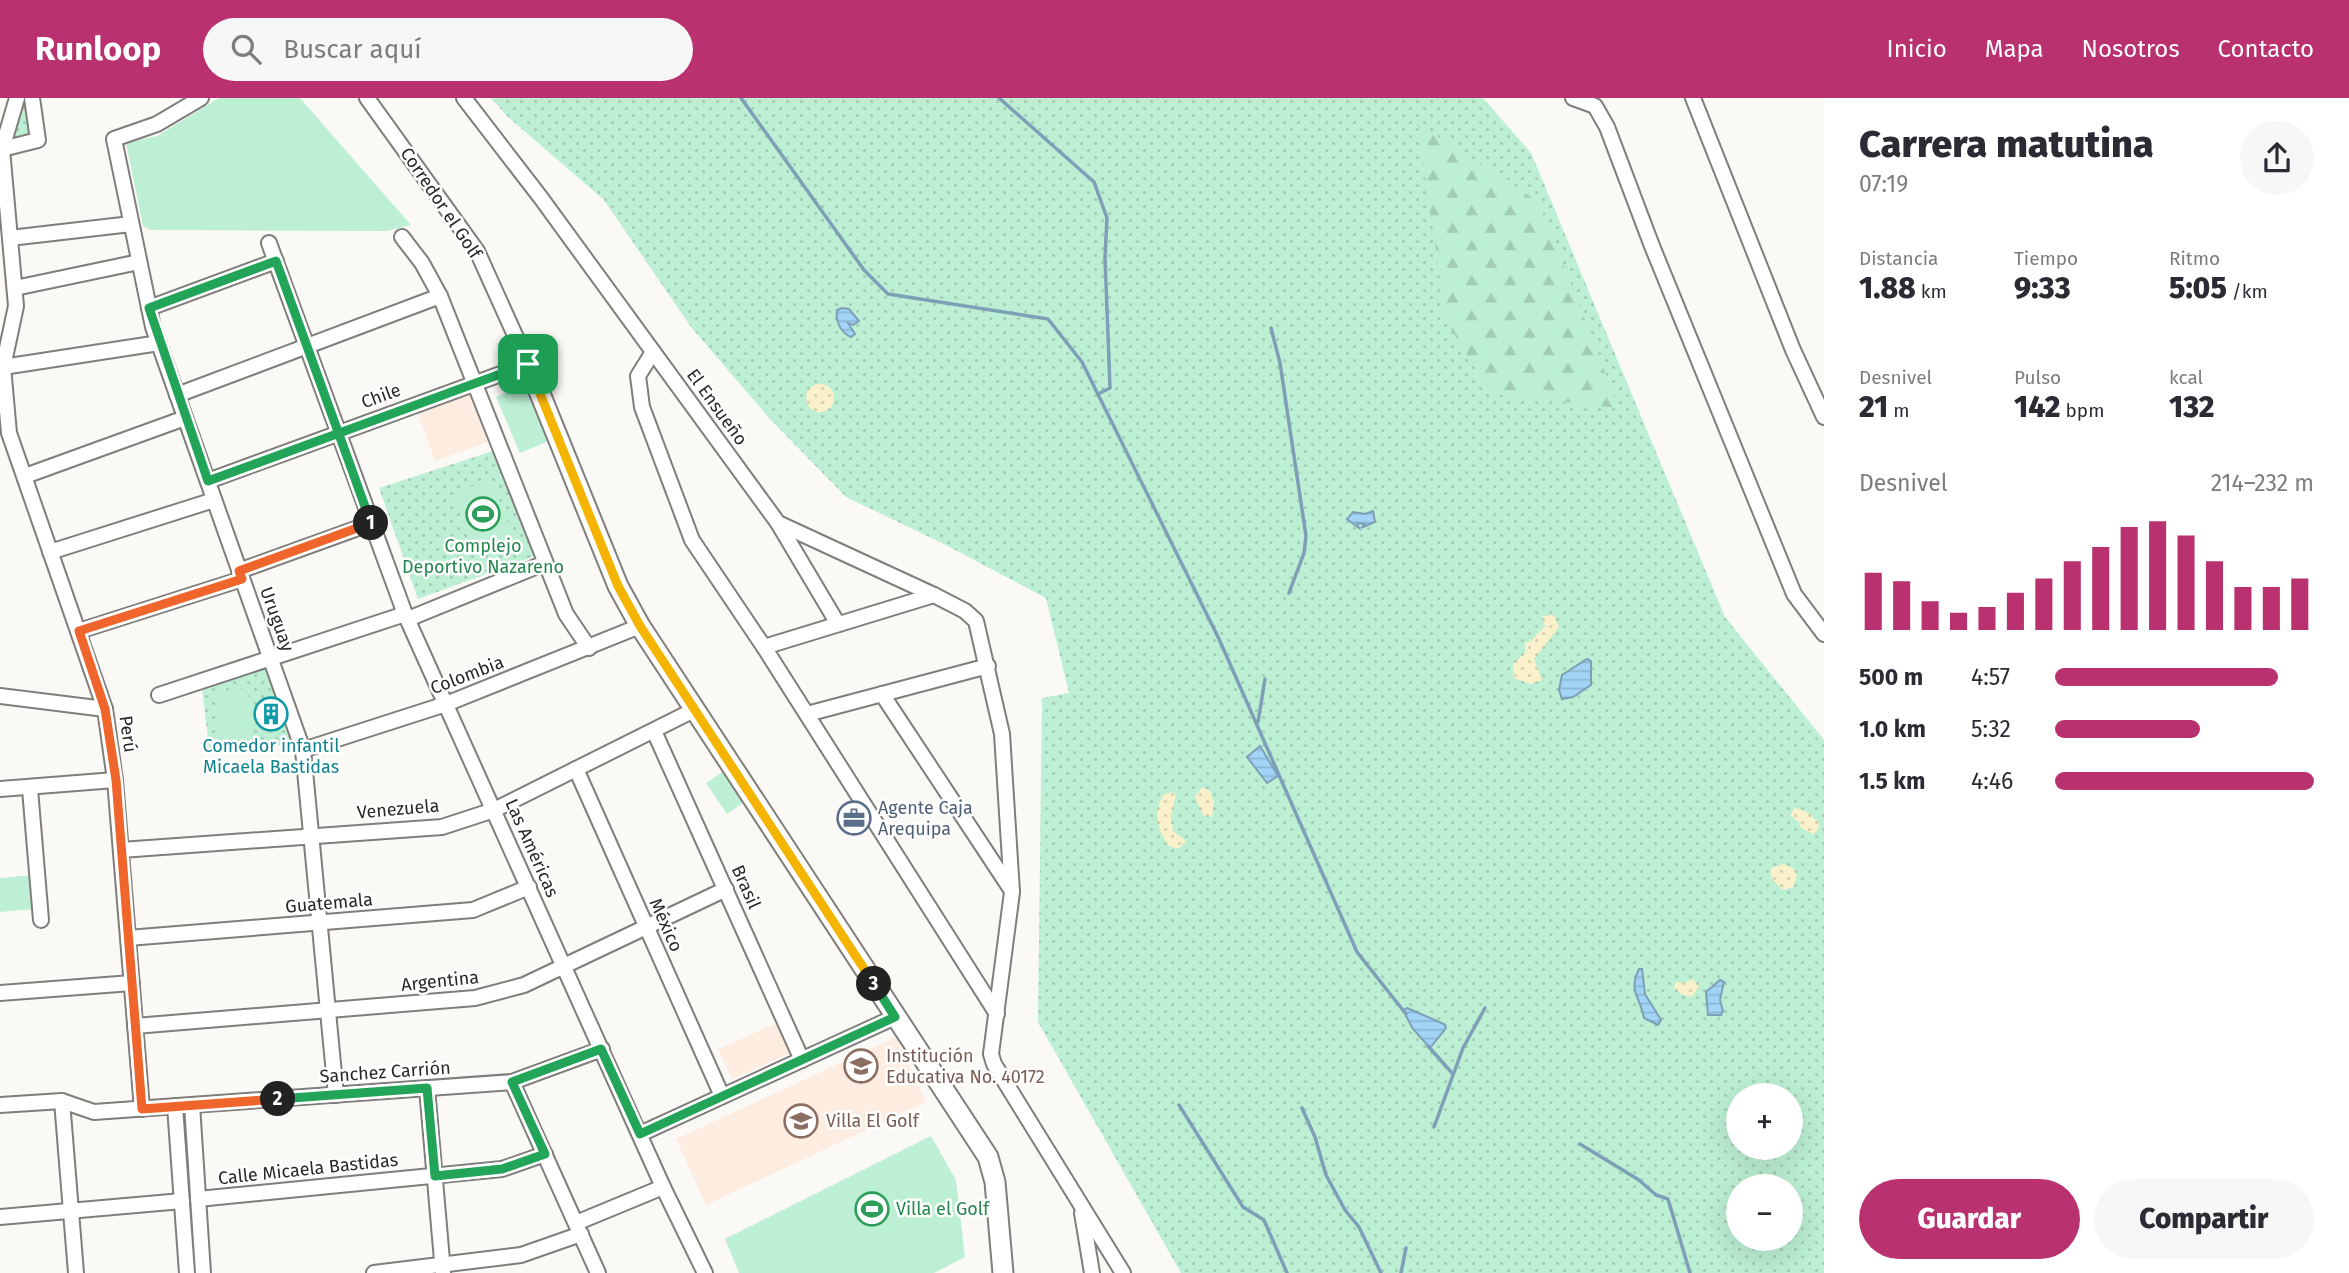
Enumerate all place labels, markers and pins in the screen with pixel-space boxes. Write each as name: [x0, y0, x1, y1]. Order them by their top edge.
pin: [498, 334, 558, 394]
sports icon: Complejo Deportivo Nazareno: [464, 495, 502, 533]
pin: 1: [354, 506, 388, 540]
place label: Complejo Deportivo Nazareno: [402, 535, 564, 578]
building icon: Comedor infantil Micaela Bastidas: [252, 695, 290, 733]
place label: Comedor infantil Micaela Bastidas: [203, 735, 339, 778]
place label: Agente Caja Arequipa: [878, 797, 973, 840]
office icon: Agente Caja Arequipa: [835, 799, 873, 837]
pin: 3: [856, 966, 892, 1001]
place label: Institución Educativa No. 40172: [886, 1045, 1045, 1088]
school or university icon: Institución Educativa No. 40172: [842, 1047, 880, 1085]
pin: 2: [260, 1082, 296, 1116]
school or university icon: Villa El Golf: [782, 1102, 820, 1140]
place label: Villa El Golf: [826, 1110, 921, 1132]
sports icon: Villa el Golf: [853, 1190, 891, 1228]
place label: Villa el Golf: [896, 1198, 991, 1220]

